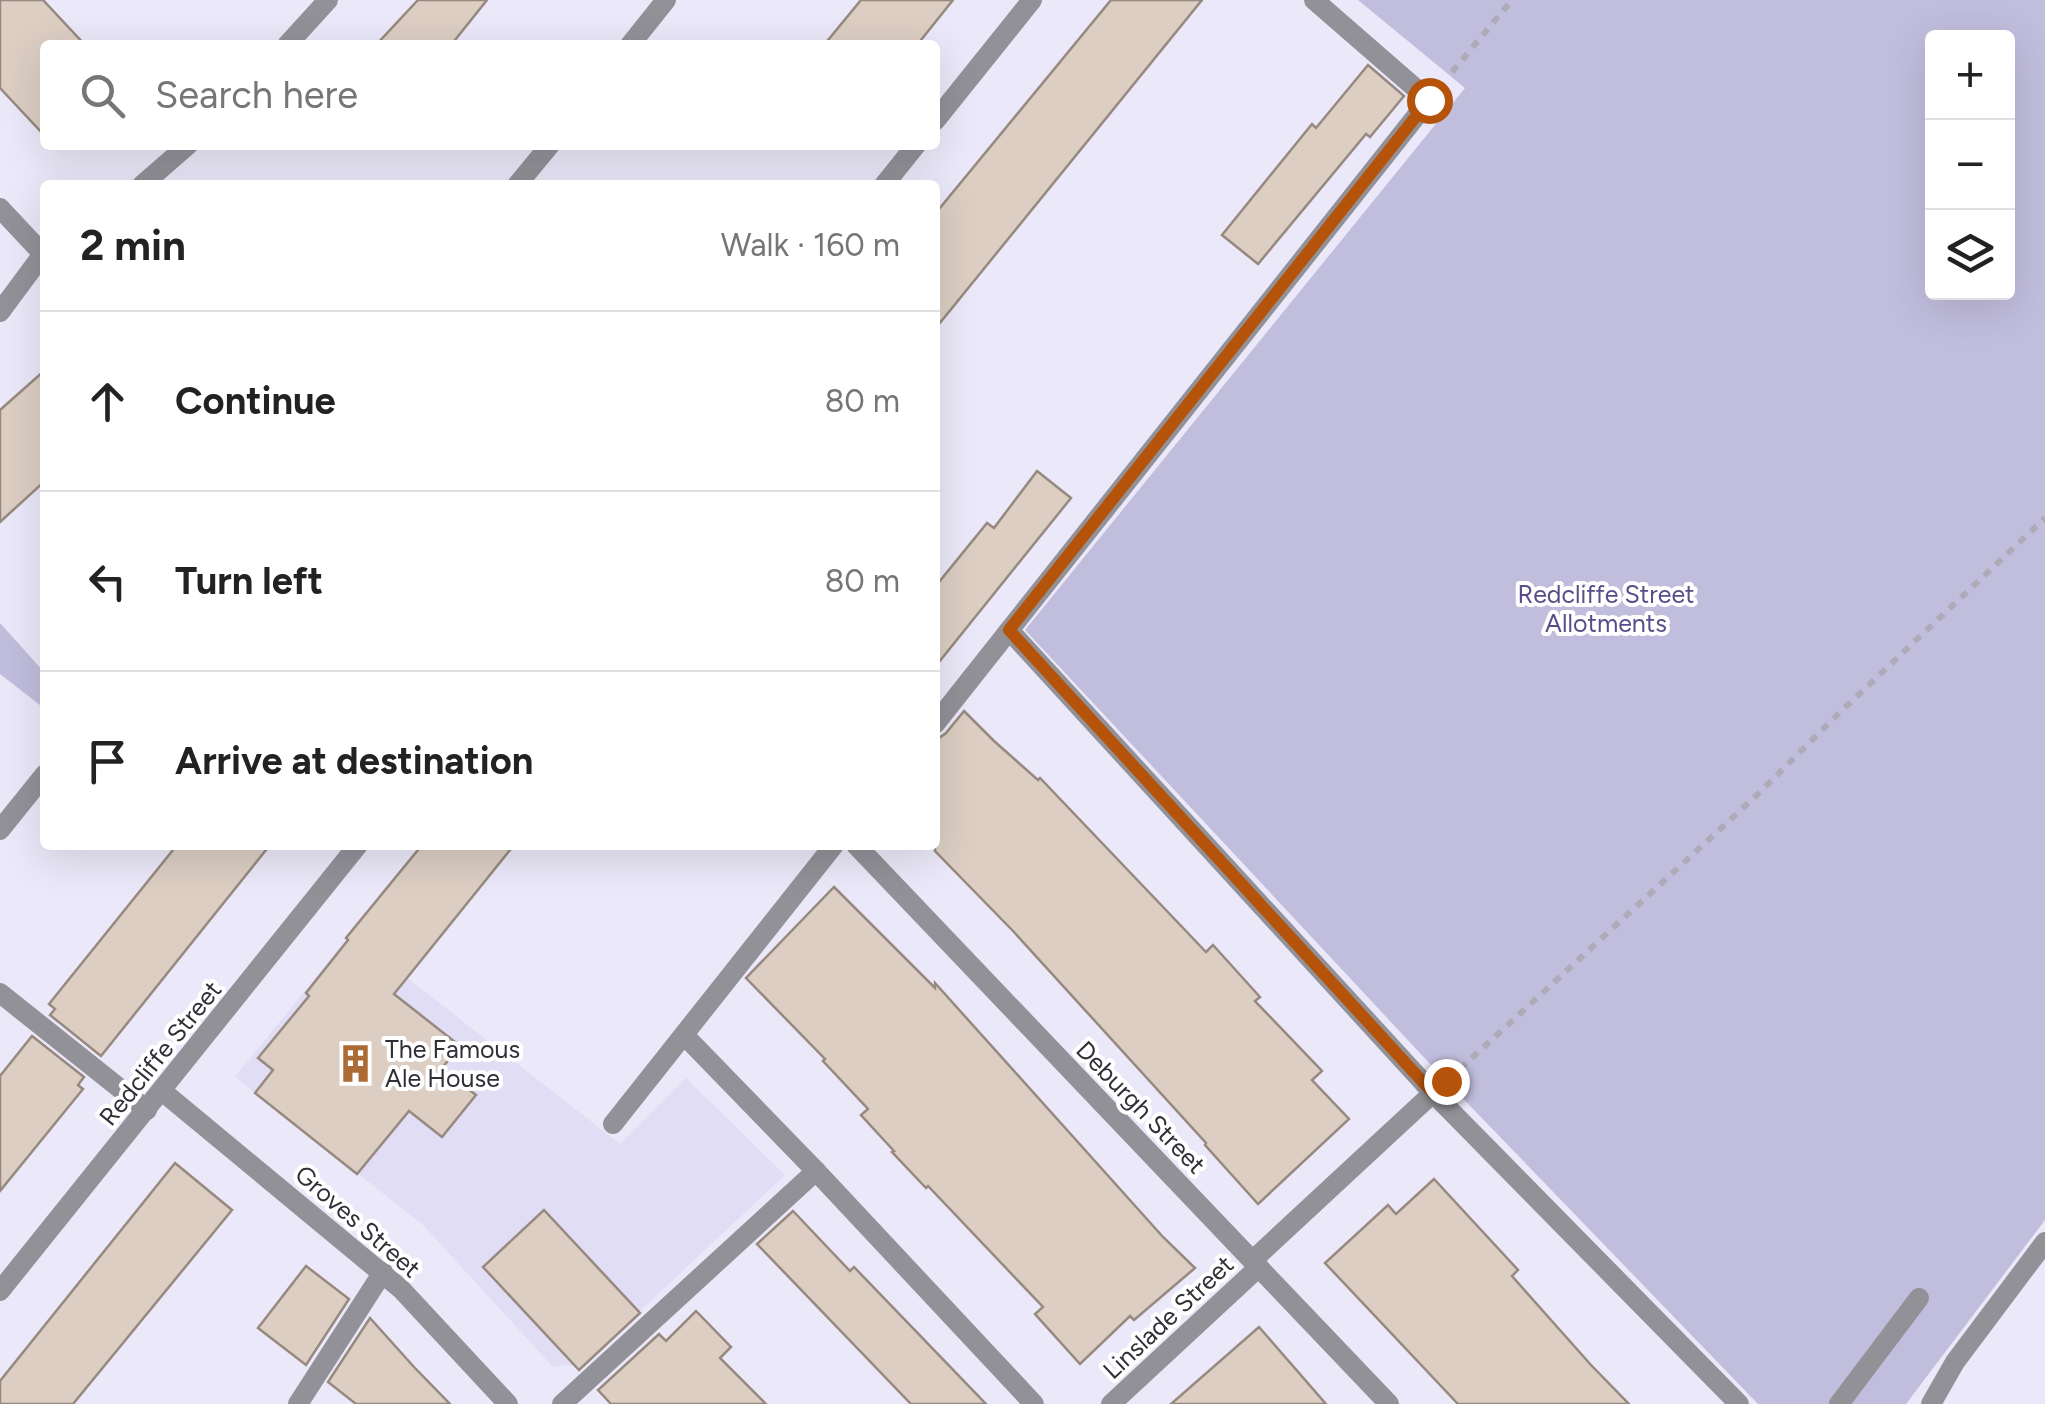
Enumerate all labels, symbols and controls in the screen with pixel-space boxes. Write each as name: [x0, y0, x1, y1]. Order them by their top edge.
map controls: [1925, 30, 2015, 300]
button: +: [1925, 30, 2015, 120]
search box: [40, 40, 940, 150]
icon: search: [75, 68, 130, 123]
text: Search here: [155, 72, 358, 118]
route start: [1407, 78, 1453, 124]
button: −: [1925, 120, 2015, 210]
button: layers: [1925, 210, 2015, 300]
text: 2 min: [80, 220, 186, 271]
text: Walk · 160 m: [721, 226, 900, 264]
icon: ahead: [80, 374, 135, 429]
text: Continue: [175, 378, 336, 424]
text: 80 m: [825, 382, 900, 420]
icon: left: [80, 554, 135, 609]
text: Turn left: [175, 558, 323, 604]
text: 80 m: [825, 562, 900, 600]
park label: Redcliffe Street Allotments: [1518, 579, 1694, 638]
icon: arrive: [80, 734, 135, 789]
text: Arrive at destination: [175, 738, 533, 784]
street label: Redcliffe Street: [93, 975, 227, 1131]
place label: The Famous Ale House: [385, 1034, 520, 1093]
street label: Deburgh Street: [1070, 1034, 1212, 1180]
building icon: The Famous Ale House: [334, 1042, 376, 1084]
route end: [1424, 1059, 1470, 1105]
street label: Groves Street: [289, 1159, 427, 1283]
street label: Linslade Street: [1097, 1249, 1239, 1385]

